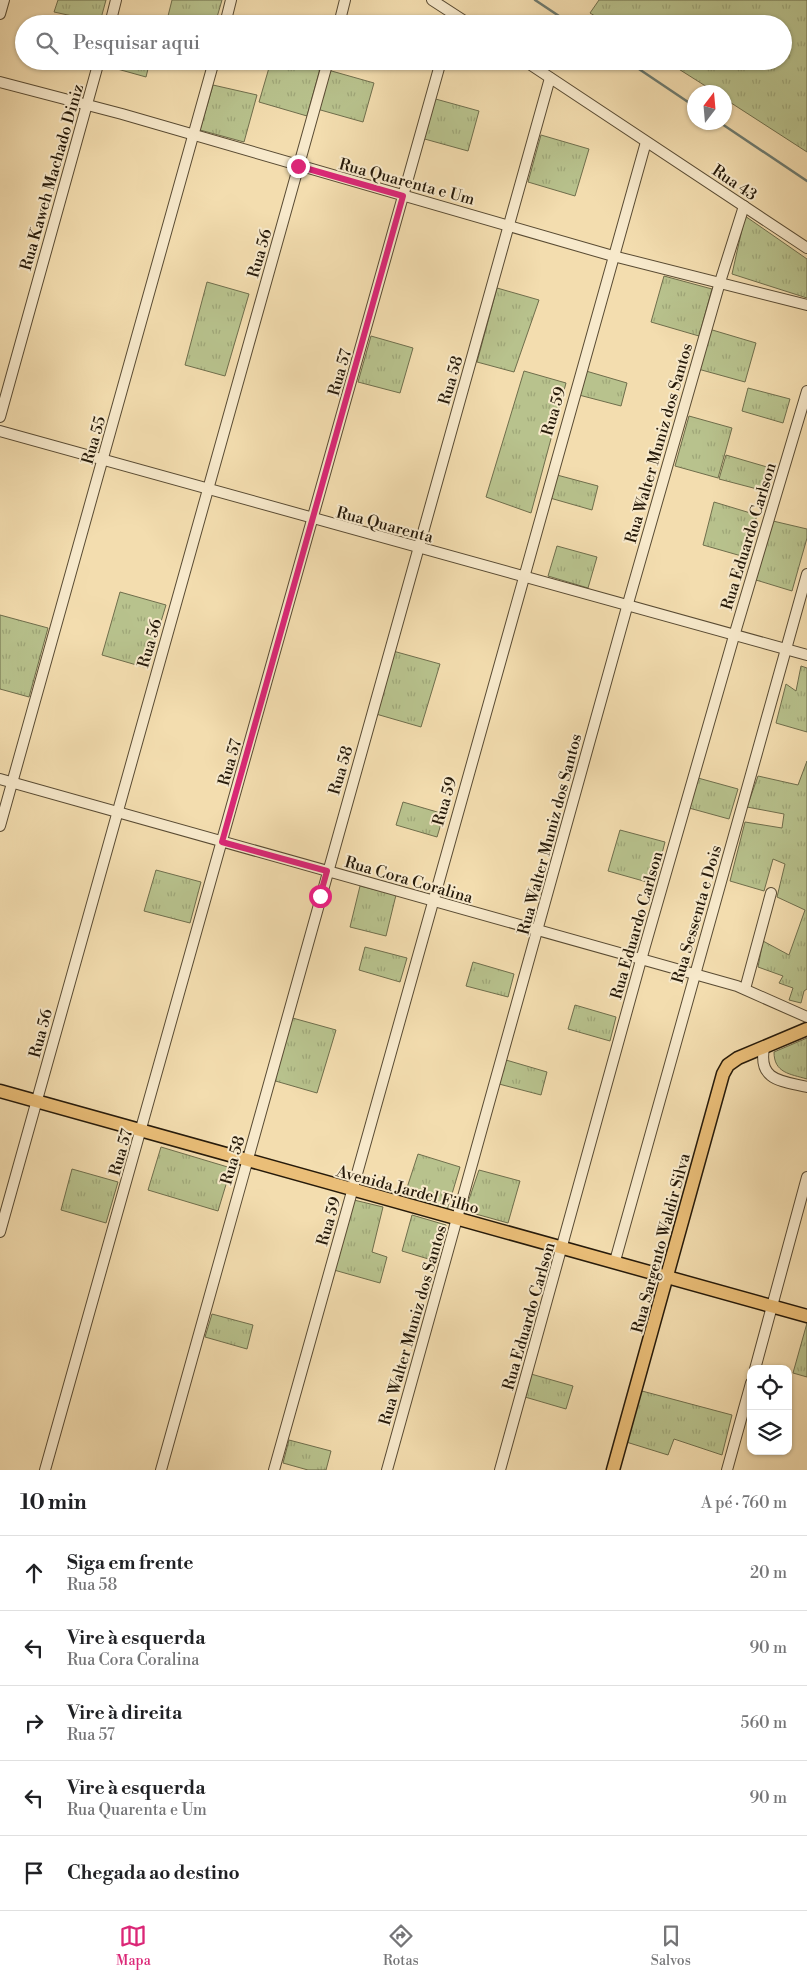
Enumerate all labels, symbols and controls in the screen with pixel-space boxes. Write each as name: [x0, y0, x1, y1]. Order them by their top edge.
search box: [15, 15, 792, 70]
icon: search: [33, 29, 61, 57]
text: Pesquisar aqui: [73, 31, 200, 55]
street label: Rua Kaweh Machado Diniz: [16, 82, 88, 273]
north arrow: [687, 85, 732, 130]
street label: Rua Quarenta e Um: [337, 154, 477, 210]
route end: [287, 155, 310, 178]
street label: Rua 43: [708, 161, 761, 205]
street label: Rua 56: [243, 226, 277, 280]
street label: Rua Walter Muniz dos Santos: [621, 341, 697, 546]
street label: Rua 57: [324, 347, 356, 398]
street label: Rua 58: [434, 353, 468, 407]
street label: Rua 59: [537, 384, 571, 438]
street label: Rua 55: [78, 414, 110, 467]
street label: Rua Eduardo Carlson: [717, 460, 781, 612]
street label: Rua Quarenta: [334, 502, 436, 548]
street label: Rua 56: [133, 616, 167, 670]
street label: Rua Walter Muniz dos Santos: [513, 731, 586, 937]
street label: Rua 57: [214, 737, 246, 788]
street label: Rua 58: [324, 743, 358, 797]
street label: Rua 59: [428, 774, 462, 828]
street label: Rua Sessenta e Dois: [668, 843, 726, 986]
street label: Rua Eduardo Carlson: [606, 848, 668, 1002]
street label: Rua Cora Coralina: [342, 852, 476, 908]
route start: [309, 885, 332, 908]
street label: Rua 56: [25, 1006, 57, 1060]
street label: Rua 57: [105, 1127, 137, 1178]
street label: Rua 58: [216, 1133, 250, 1187]
street label: Rua Sargento Waldir Silva: [627, 1150, 695, 1335]
street label: Avenida Jardel Filho: [333, 1161, 481, 1219]
street label: Rua 59: [312, 1194, 346, 1248]
street label: Rua Walter Muniz dos Santos: [375, 1223, 451, 1428]
street label: Rua Eduardo Carlson: [498, 1239, 560, 1393]
map controls: [747, 1365, 792, 1455]
button: locate: [747, 1365, 792, 1410]
button: layers: [747, 1410, 792, 1455]
text: 10 min: [20, 1490, 87, 1516]
text: A pé · 760 m: [701, 1493, 787, 1513]
text: Siga em frente: [67, 1551, 194, 1575]
icon: ahead: [20, 1559, 48, 1587]
text: 20 m: [750, 1563, 787, 1583]
text: Rua 58: [67, 1575, 117, 1595]
text: Vire à esquerda: [67, 1626, 206, 1650]
icon: left: [20, 1634, 48, 1662]
text: 90 m: [749, 1638, 787, 1658]
text: Rua Cora Coralina: [67, 1650, 199, 1670]
text: Vire à direita: [67, 1701, 182, 1725]
icon: right: [20, 1709, 48, 1737]
text: 560 m: [741, 1713, 787, 1733]
text: Rua 57: [67, 1725, 115, 1745]
text: Vire à esquerda: [67, 1776, 206, 1800]
icon: left: [20, 1784, 48, 1812]
text: 90 m: [749, 1788, 787, 1808]
text: Rua Quarenta e Um: [67, 1800, 207, 1820]
icon: arrive: [20, 1859, 48, 1887]
text: Chegada ao destino: [67, 1861, 240, 1885]
tab: Mapa: [116, 1922, 151, 1970]
tab: Rotas: [383, 1922, 419, 1970]
tab: Salvos: [651, 1922, 691, 1970]

